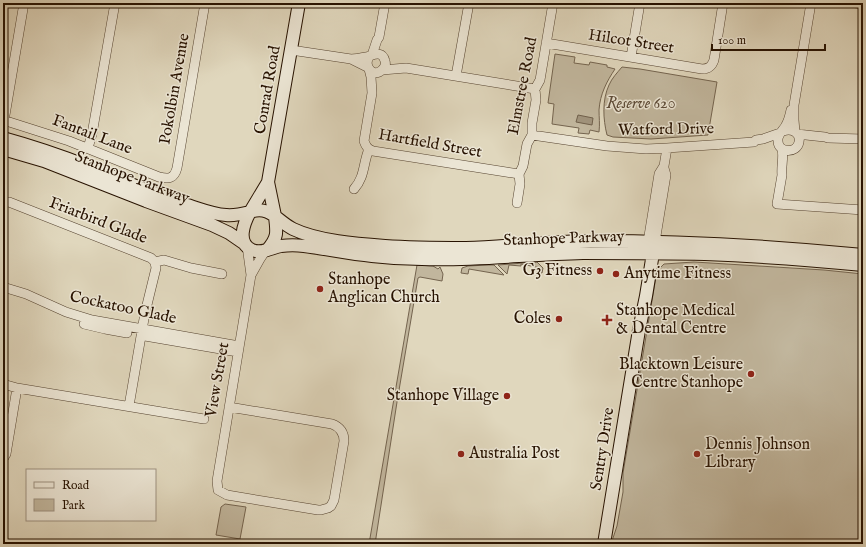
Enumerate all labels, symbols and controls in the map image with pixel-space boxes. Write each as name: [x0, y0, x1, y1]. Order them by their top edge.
street label: Hilcot Street: [587, 25, 676, 59]
scale bar: [712, 26, 825, 52]
street label: Pokolbin Avenue: [155, 32, 195, 146]
text: 100 m: [718, 33, 746, 48]
street label: Elmstree Road: [504, 35, 542, 137]
street label: Conrad Road: [250, 44, 286, 136]
park label: Reserve 620: [606, 94, 676, 114]
street label: Fantail Lane: [49, 111, 135, 159]
street label: Watford Drive: [618, 119, 714, 141]
street label: Hartfield Street: [377, 125, 484, 163]
street label: Stanhope Parkway: [72, 147, 192, 209]
street label: Friarbird Glade: [46, 193, 150, 249]
street label: Stanhope Parkway: [503, 227, 625, 251]
place label: G3 Fitness: [523, 261, 592, 281]
place label: Anytime Fitness: [623, 264, 731, 284]
marker: G3 Fitness: [595, 266, 605, 276]
marker: Anytime Fitness: [611, 269, 621, 279]
place label: Stanhope Anglican Church: [327, 270, 440, 308]
marker: Stanhope Anglican Church: [315, 284, 325, 294]
street label: Cockatoo Glade: [68, 287, 178, 329]
place label: Stanhope Medical & Dental Centre: [616, 301, 736, 339]
place label: Coles: [514, 309, 551, 329]
marker: Coles: [554, 314, 564, 324]
marker: Stanhope Medical & Dental Centre: [601, 314, 613, 326]
street label: View Street: [201, 340, 235, 420]
place label: Blacktown Leisure Centre Stanhope: [619, 355, 743, 393]
marker: Blacktown Leisure Centre Stanhope: [746, 369, 756, 379]
place label: Stanhope Village: [387, 386, 499, 406]
marker: Stanhope Village: [502, 391, 512, 401]
street label: Sentry Drive: [587, 406, 619, 492]
place label: Dennis Johnson Library: [705, 435, 811, 473]
place label: Australia Post: [468, 444, 560, 464]
marker: Australia Post: [456, 449, 466, 459]
marker: Dennis Johnson Library: [692, 449, 702, 459]
legend: [26, 469, 156, 521]
text: Road: [62, 478, 90, 493]
text: Park: [62, 498, 85, 513]

